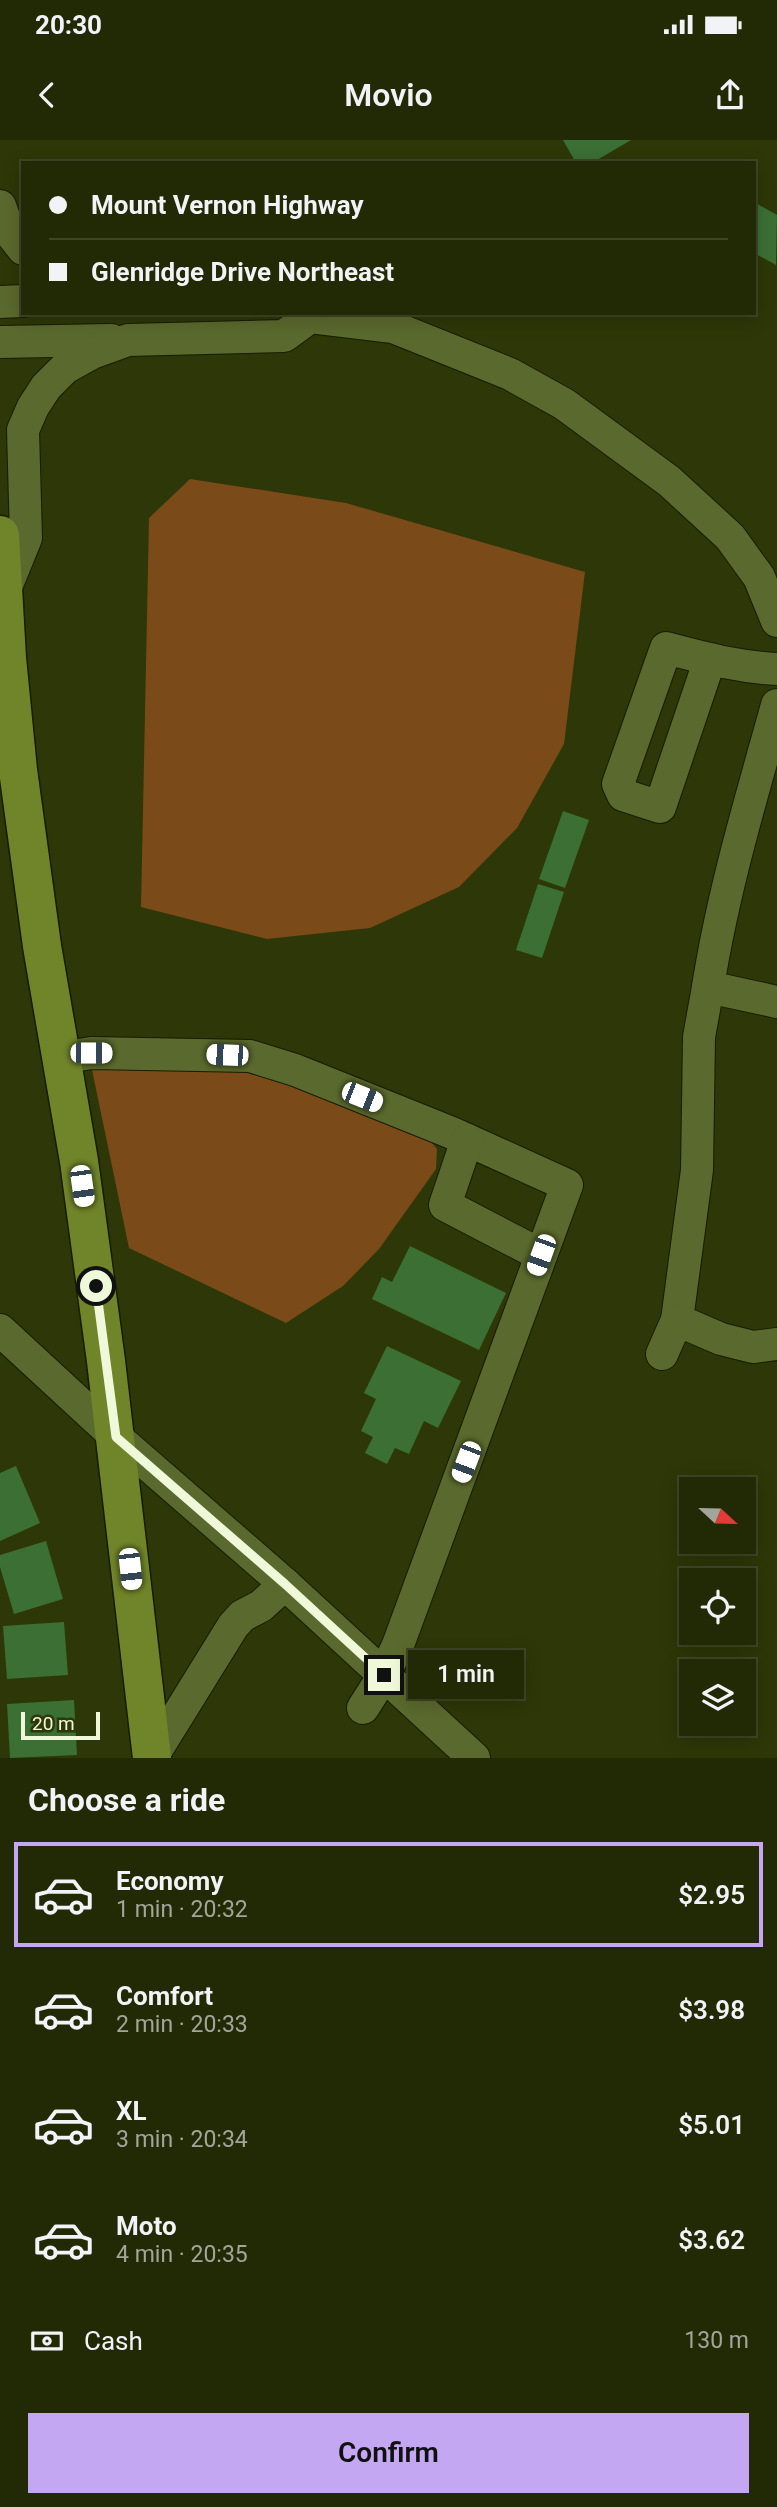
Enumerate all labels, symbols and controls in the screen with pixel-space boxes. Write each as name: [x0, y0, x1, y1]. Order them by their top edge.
text: 20:30: [35, 10, 102, 40]
icon: back: [28, 76, 66, 114]
text: Movio: [344, 76, 433, 114]
icon: share: [711, 76, 749, 114]
text: Mount Vernon Highway: [91, 190, 364, 220]
text: Glenridge Drive Northeast: [91, 257, 394, 287]
car: [71, 1043, 113, 1064]
car: [206, 1044, 249, 1066]
car: [339, 1079, 386, 1115]
car: [69, 1164, 96, 1208]
car: [524, 1232, 559, 1278]
route start: [80, 1270, 112, 1302]
car: [449, 1439, 484, 1485]
north arrow: [679, 1477, 756, 1554]
map controls: [679, 1477, 756, 1736]
car: [118, 1547, 143, 1591]
button: locate: [679, 1568, 756, 1645]
callout: 1 min: [408, 1650, 524, 1700]
route end: [368, 1659, 400, 1691]
button: layers: [679, 1659, 756, 1736]
text: 1 min: [437, 1661, 495, 1688]
scale bar: [21, 1709, 100, 1741]
text: 20 m: [32, 1712, 75, 1735]
text: Choose a ride: [28, 1781, 225, 1819]
icon: car: [32, 1863, 95, 1926]
text: Economy: [116, 1866, 223, 1896]
text: $2.95: [678, 1880, 745, 1910]
text: 1 min · 20:32: [116, 1896, 248, 1923]
icon: car: [32, 1978, 95, 2041]
text: Comfort: [116, 1981, 213, 2011]
text: $3.98: [678, 1995, 745, 2025]
text: 2 min · 20:33: [116, 2011, 248, 2038]
icon: car: [32, 2093, 95, 2156]
text: XL: [116, 2096, 147, 2126]
text: $5.01: [678, 2110, 745, 2140]
text: 3 min · 20:34: [116, 2126, 248, 2153]
icon: car: [32, 2208, 95, 2271]
text: Moto: [116, 2211, 177, 2241]
text: $3.62: [678, 2225, 745, 2255]
text: 4 min · 20:35: [116, 2241, 248, 2268]
icon: cash: [28, 2322, 66, 2360]
text: Cash: [84, 2326, 143, 2356]
text: 130 m: [684, 2327, 749, 2354]
button: Confirm: [28, 2413, 749, 2493]

